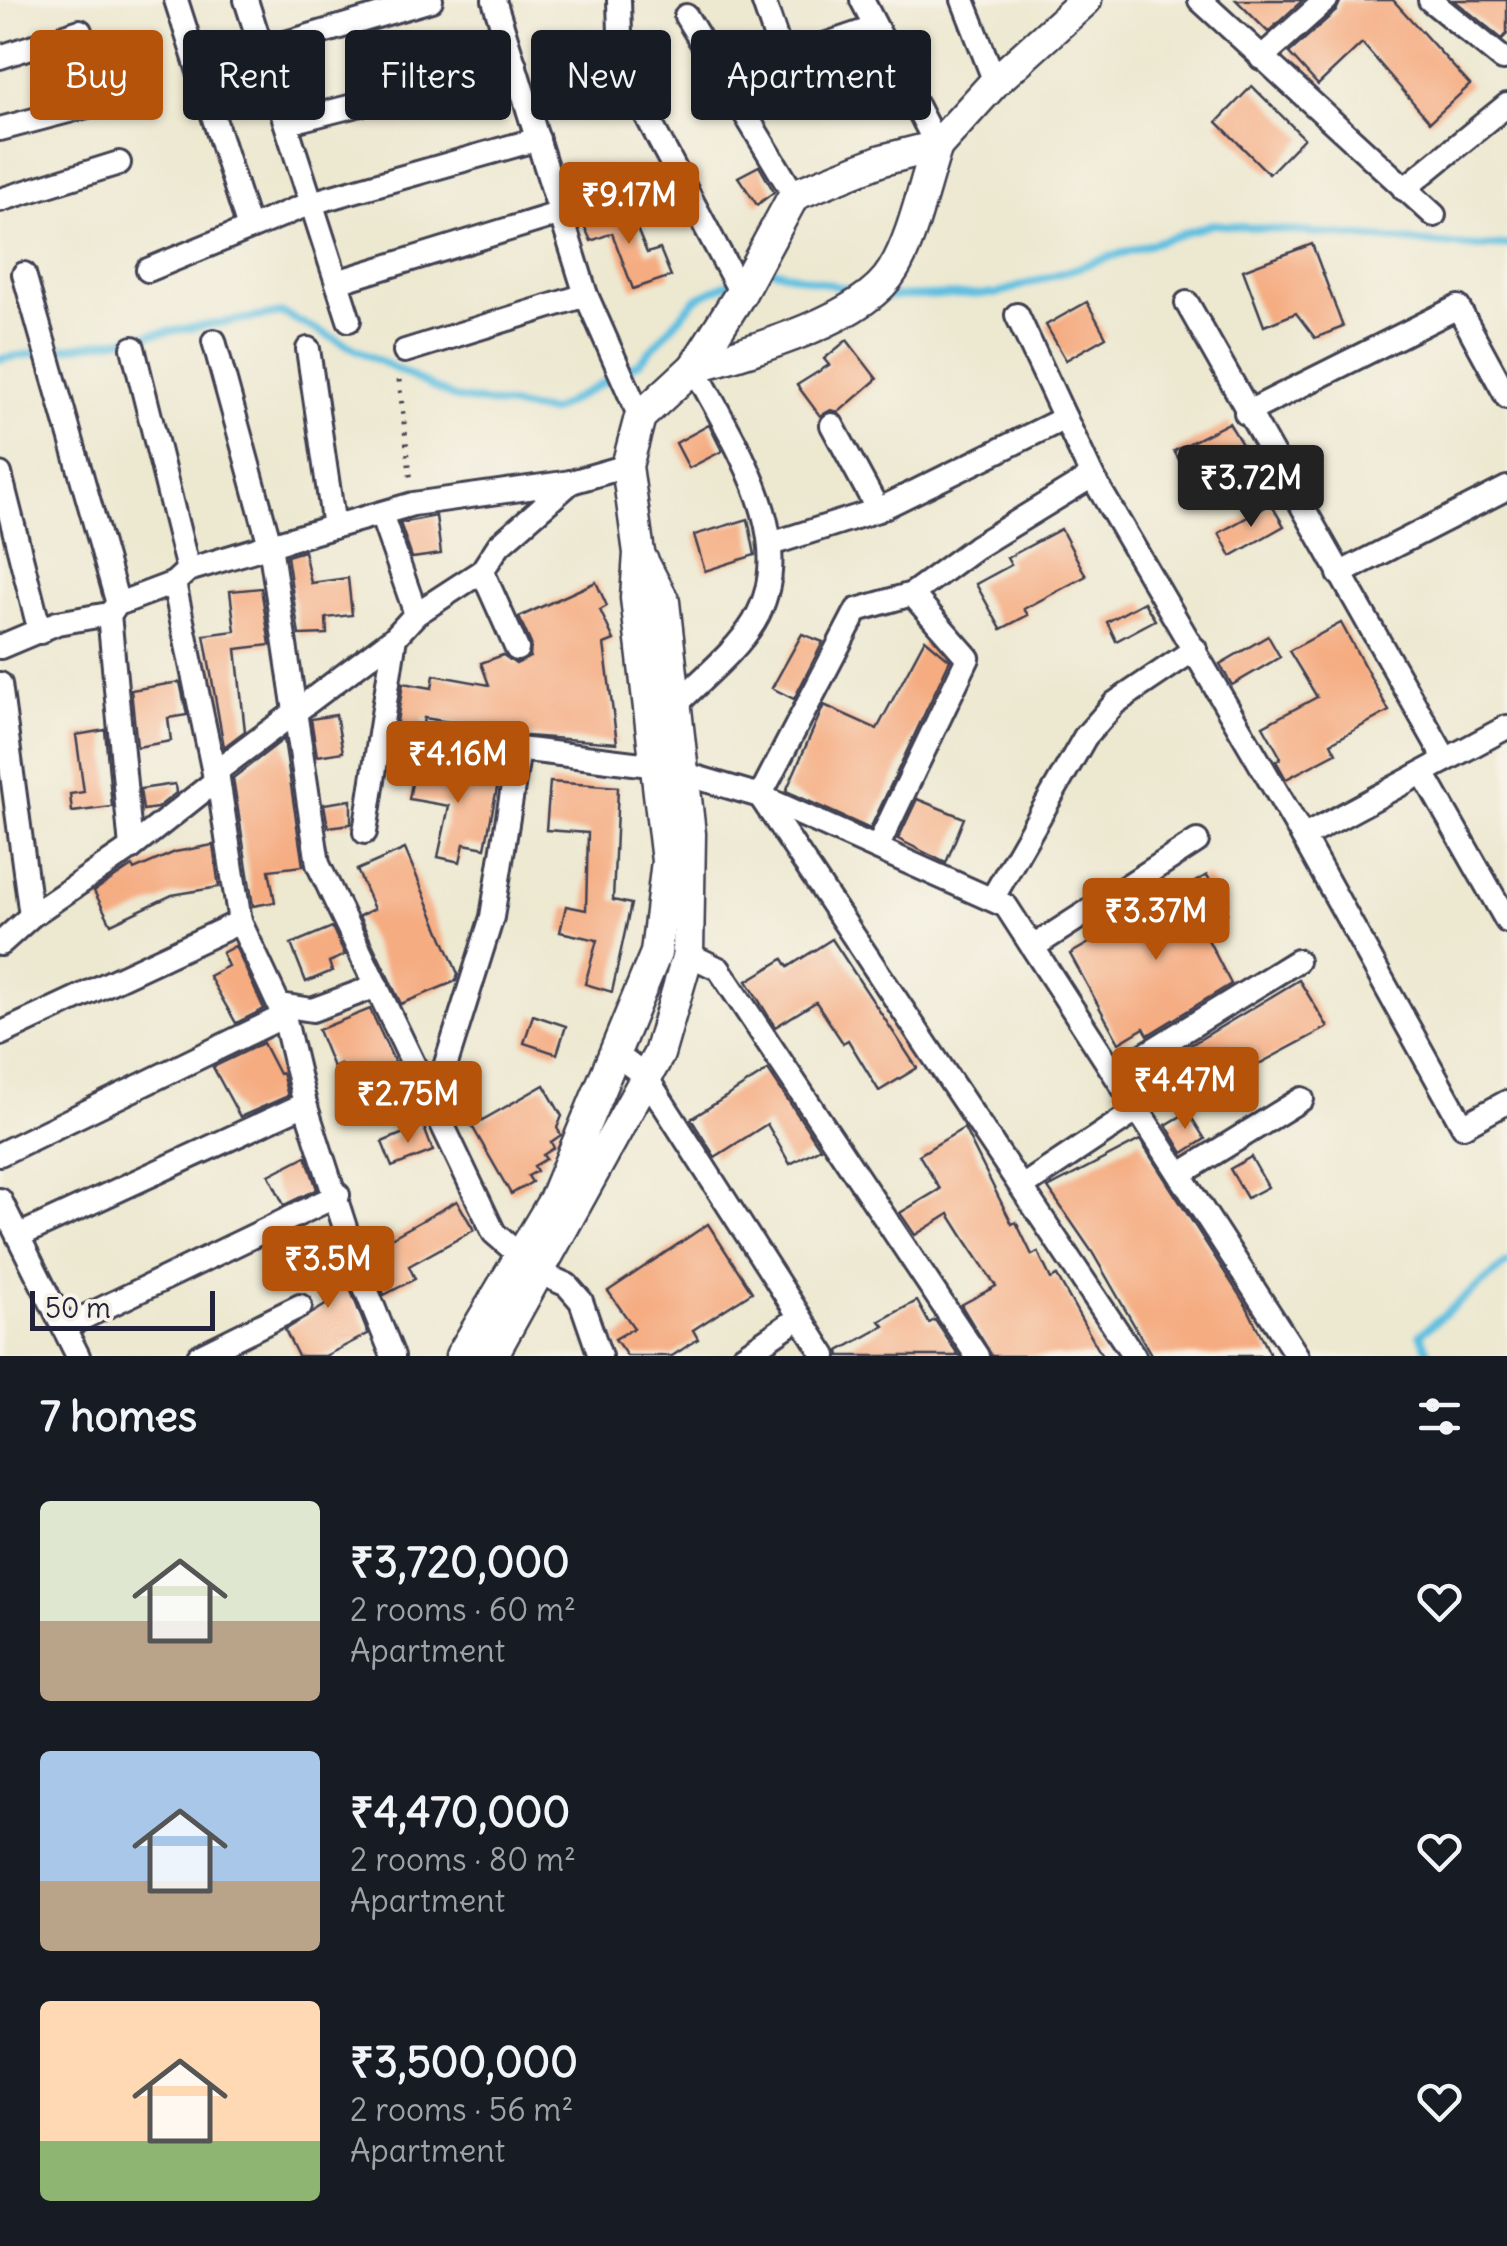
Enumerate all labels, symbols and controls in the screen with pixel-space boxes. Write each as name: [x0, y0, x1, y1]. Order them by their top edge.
chip: Buy: [30, 30, 163, 120]
chip: Rent: [183, 30, 325, 120]
chip: Filters: [345, 30, 511, 120]
chip: New: [531, 30, 671, 120]
chip: Apartment: [691, 30, 931, 120]
pin: ₹9.17M: [548, 162, 710, 247]
text: ₹9.17M: [581, 174, 677, 215]
pin: ₹3.72M: [1170, 445, 1332, 530]
text: ₹3.72M: [1200, 457, 1302, 498]
pin: ₹4.16M: [377, 721, 539, 806]
text: ₹4.16M: [408, 733, 508, 774]
pin: ₹3.37M: [1075, 878, 1237, 963]
text: ₹3.37M: [1105, 890, 1207, 931]
pin: ₹4.47M: [1104, 1047, 1266, 1132]
text: ₹4.47M: [1134, 1059, 1236, 1100]
pin: ₹2.75M: [327, 1061, 489, 1146]
text: ₹2.75M: [357, 1073, 459, 1114]
pin: ₹3.5M: [258, 1226, 398, 1311]
text: ₹3.5M: [284, 1238, 372, 1279]
scale bar: [30, 1286, 215, 1330]
text: 50 m: [45, 1290, 111, 1326]
icon: filters: [1412, 1389, 1467, 1444]
text: 7 homes: [40, 1390, 197, 1442]
text: ₹3,720,000: [350, 1536, 570, 1588]
icon: home: [120, 1541, 240, 1661]
icon: heart: [1412, 1574, 1467, 1629]
text: 2 rooms · 60 m²: [350, 1589, 576, 1630]
text: Apartment: [350, 1630, 505, 1671]
text: ₹4,470,000: [350, 1786, 570, 1838]
icon: home: [120, 1791, 240, 1911]
icon: heart: [1412, 1824, 1467, 1879]
text: 2 rooms · 80 m²: [350, 1839, 576, 1880]
text: Apartment: [350, 1880, 505, 1921]
text: ₹3,500,000: [350, 2036, 578, 2088]
icon: home: [120, 2041, 240, 2161]
icon: heart: [1412, 2074, 1467, 2129]
text: 2 rooms · 56 m²: [350, 2089, 573, 2130]
text: Apartment: [350, 2130, 505, 2171]

